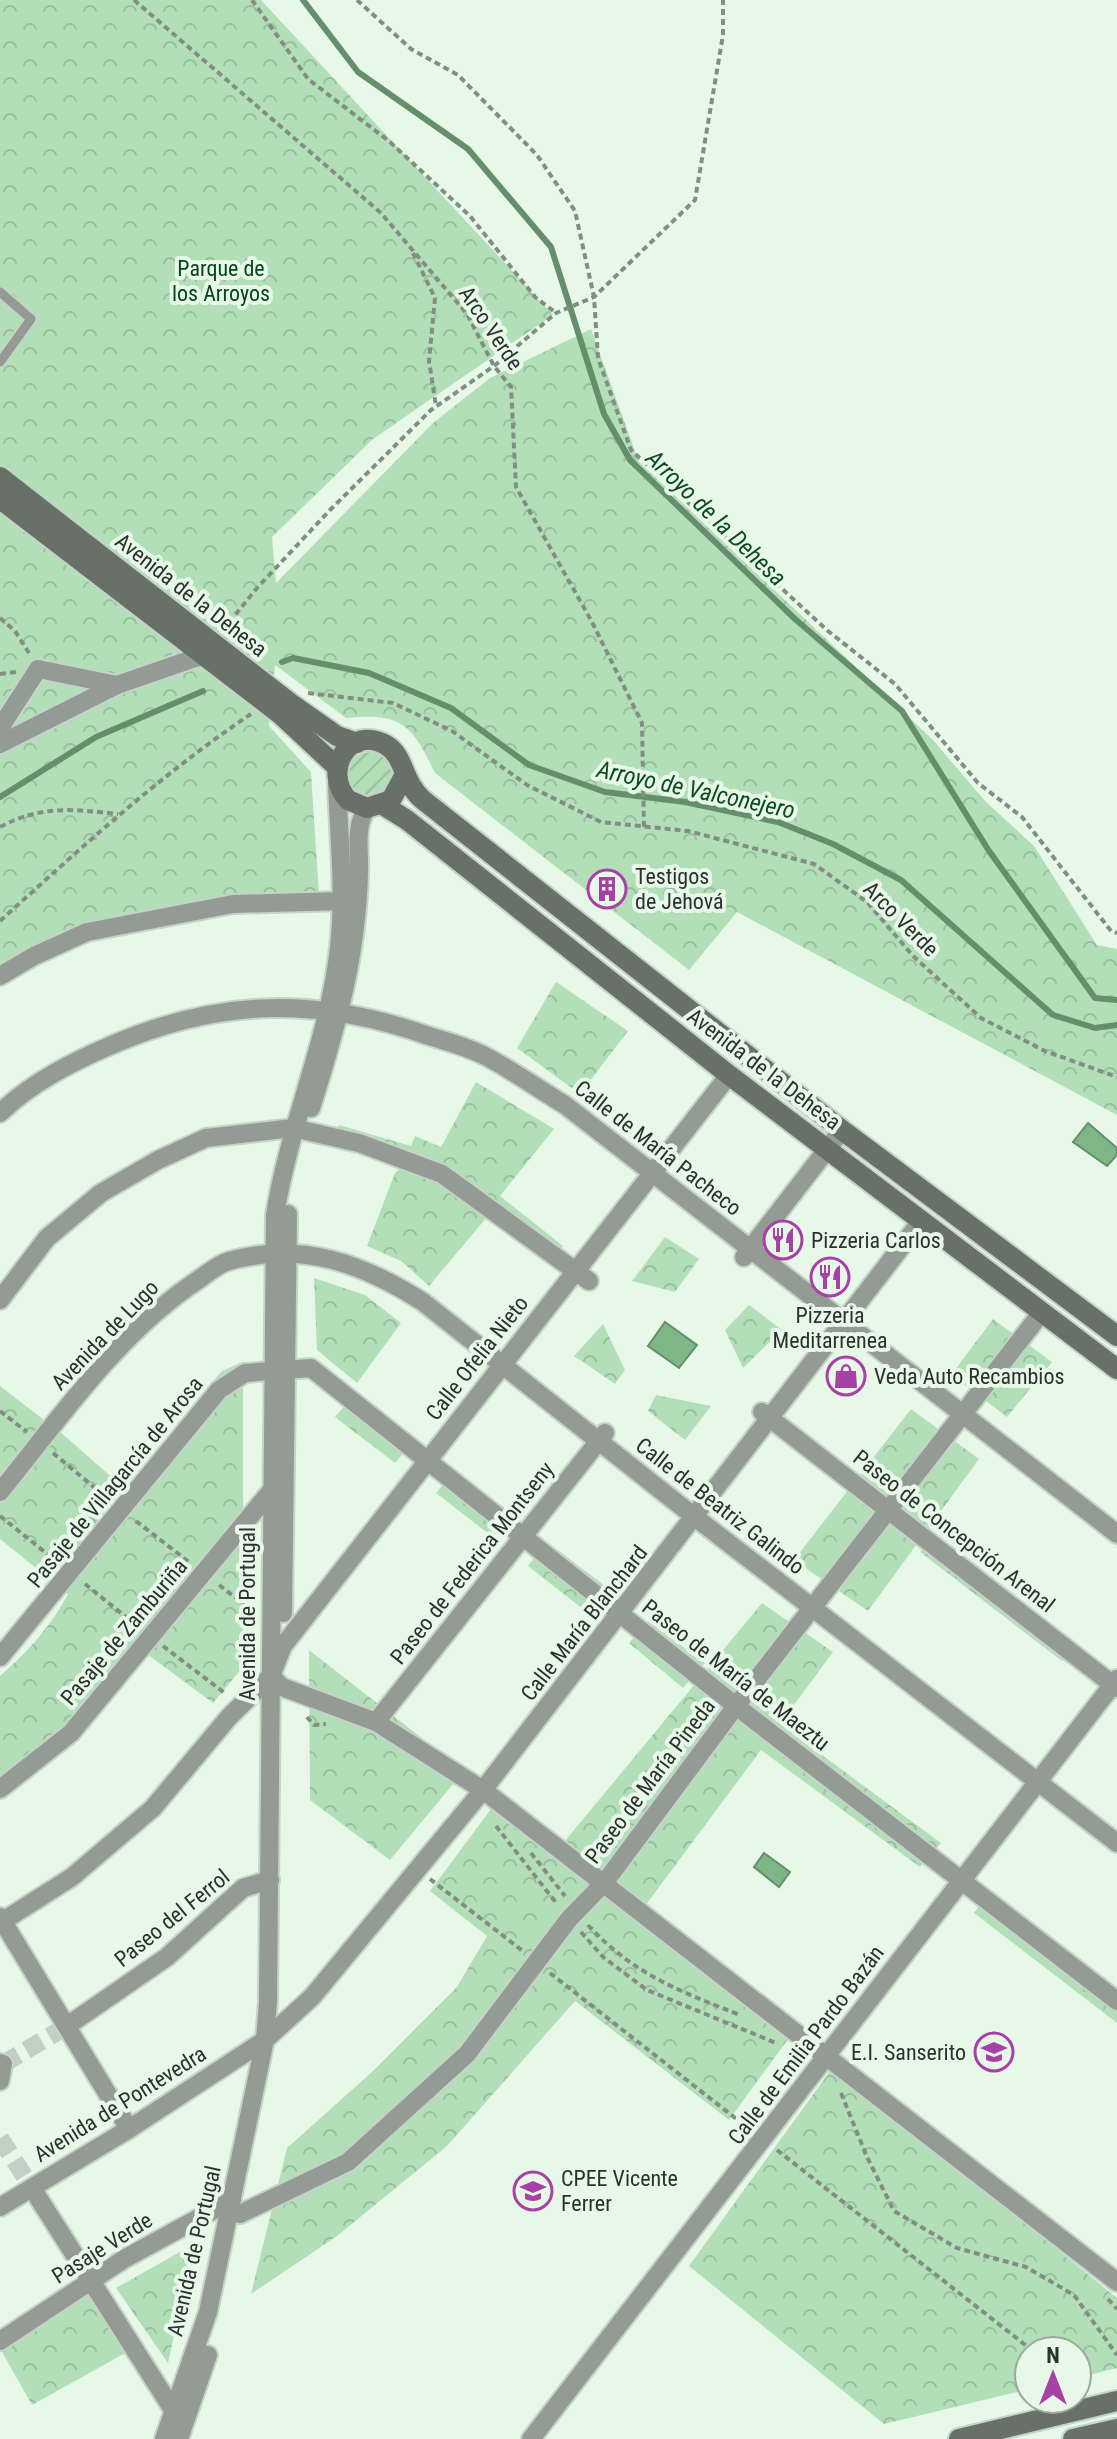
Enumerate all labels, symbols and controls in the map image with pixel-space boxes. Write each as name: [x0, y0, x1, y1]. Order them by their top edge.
park label: Parque de los Arroyos: [172, 256, 270, 306]
street label: Arco Verde: [454, 281, 528, 375]
water label: Arroyo de la Dehesa: [640, 443, 792, 592]
street label: Avenida de la Dehesa: [110, 528, 272, 662]
water label: Arroyo de Valconejero: [593, 755, 798, 825]
place label: Testigos de Jehová: [635, 864, 724, 914]
building icon: Testigos de Jehová: [586, 868, 628, 910]
street label: Arco Verde: [858, 876, 944, 962]
street label: Avenida de la Dehesa: [683, 1003, 845, 1135]
street label: Calle de María Pacheco: [570, 1075, 746, 1221]
restaurant icon: Pizzeria Carlos: [762, 1219, 804, 1261]
place label: Pizzeria Carlos: [811, 1228, 941, 1253]
restaurant icon: Pizzeria Meditarrenea: [809, 1256, 851, 1298]
street label: Avenida de Lugo: [46, 1275, 164, 1395]
street label: Calle Ofelia Nieto: [421, 1291, 533, 1425]
place label: Pizzeria Meditarrenea: [773, 1303, 887, 1353]
shop icon: Veda Auto Recambios: [825, 1355, 867, 1397]
place label: Veda Auto Recambios: [874, 1364, 1065, 1389]
street label: Pasaje de Villagarcía de Arosa: [22, 1372, 208, 1592]
street label: Calle de Beatriz Galindo: [631, 1432, 809, 1580]
street label: Paseo de Concepción Arenal: [848, 1445, 1060, 1617]
street label: Paseo de Federica Montseny: [385, 1457, 559, 1669]
street label: Avenida de Portugal: [235, 1527, 260, 1701]
street label: Calle María Blanchard: [516, 1540, 652, 1706]
street label: Pasaje de Zamburiña: [56, 1554, 192, 1710]
street label: Paseo de María de Maeztu: [637, 1594, 835, 1756]
street label: Paseo de María Pineda: [580, 1694, 720, 1868]
street label: Paseo del Ferrol: [110, 1864, 234, 1972]
street label: Calle de Emilia Pardo Bazán: [723, 1941, 889, 2149]
school or university icon: E.I. Sanserito: [973, 2031, 1015, 2073]
place label: E.I. Sanserito: [851, 2040, 966, 2065]
street label: Avenida de Pontevedra: [29, 2041, 211, 2167]
street label: Avenida de Portugal: [162, 2163, 226, 2339]
place label: CPEE Vicente Ferrer: [561, 2166, 678, 2216]
school or university icon: CPEE Vicente Ferrer: [512, 2170, 554, 2212]
street label: Pasaje Verde: [47, 2207, 157, 2289]
north arrow: [1013, 2335, 1093, 2415]
text: N: [1046, 2343, 1060, 2368]

